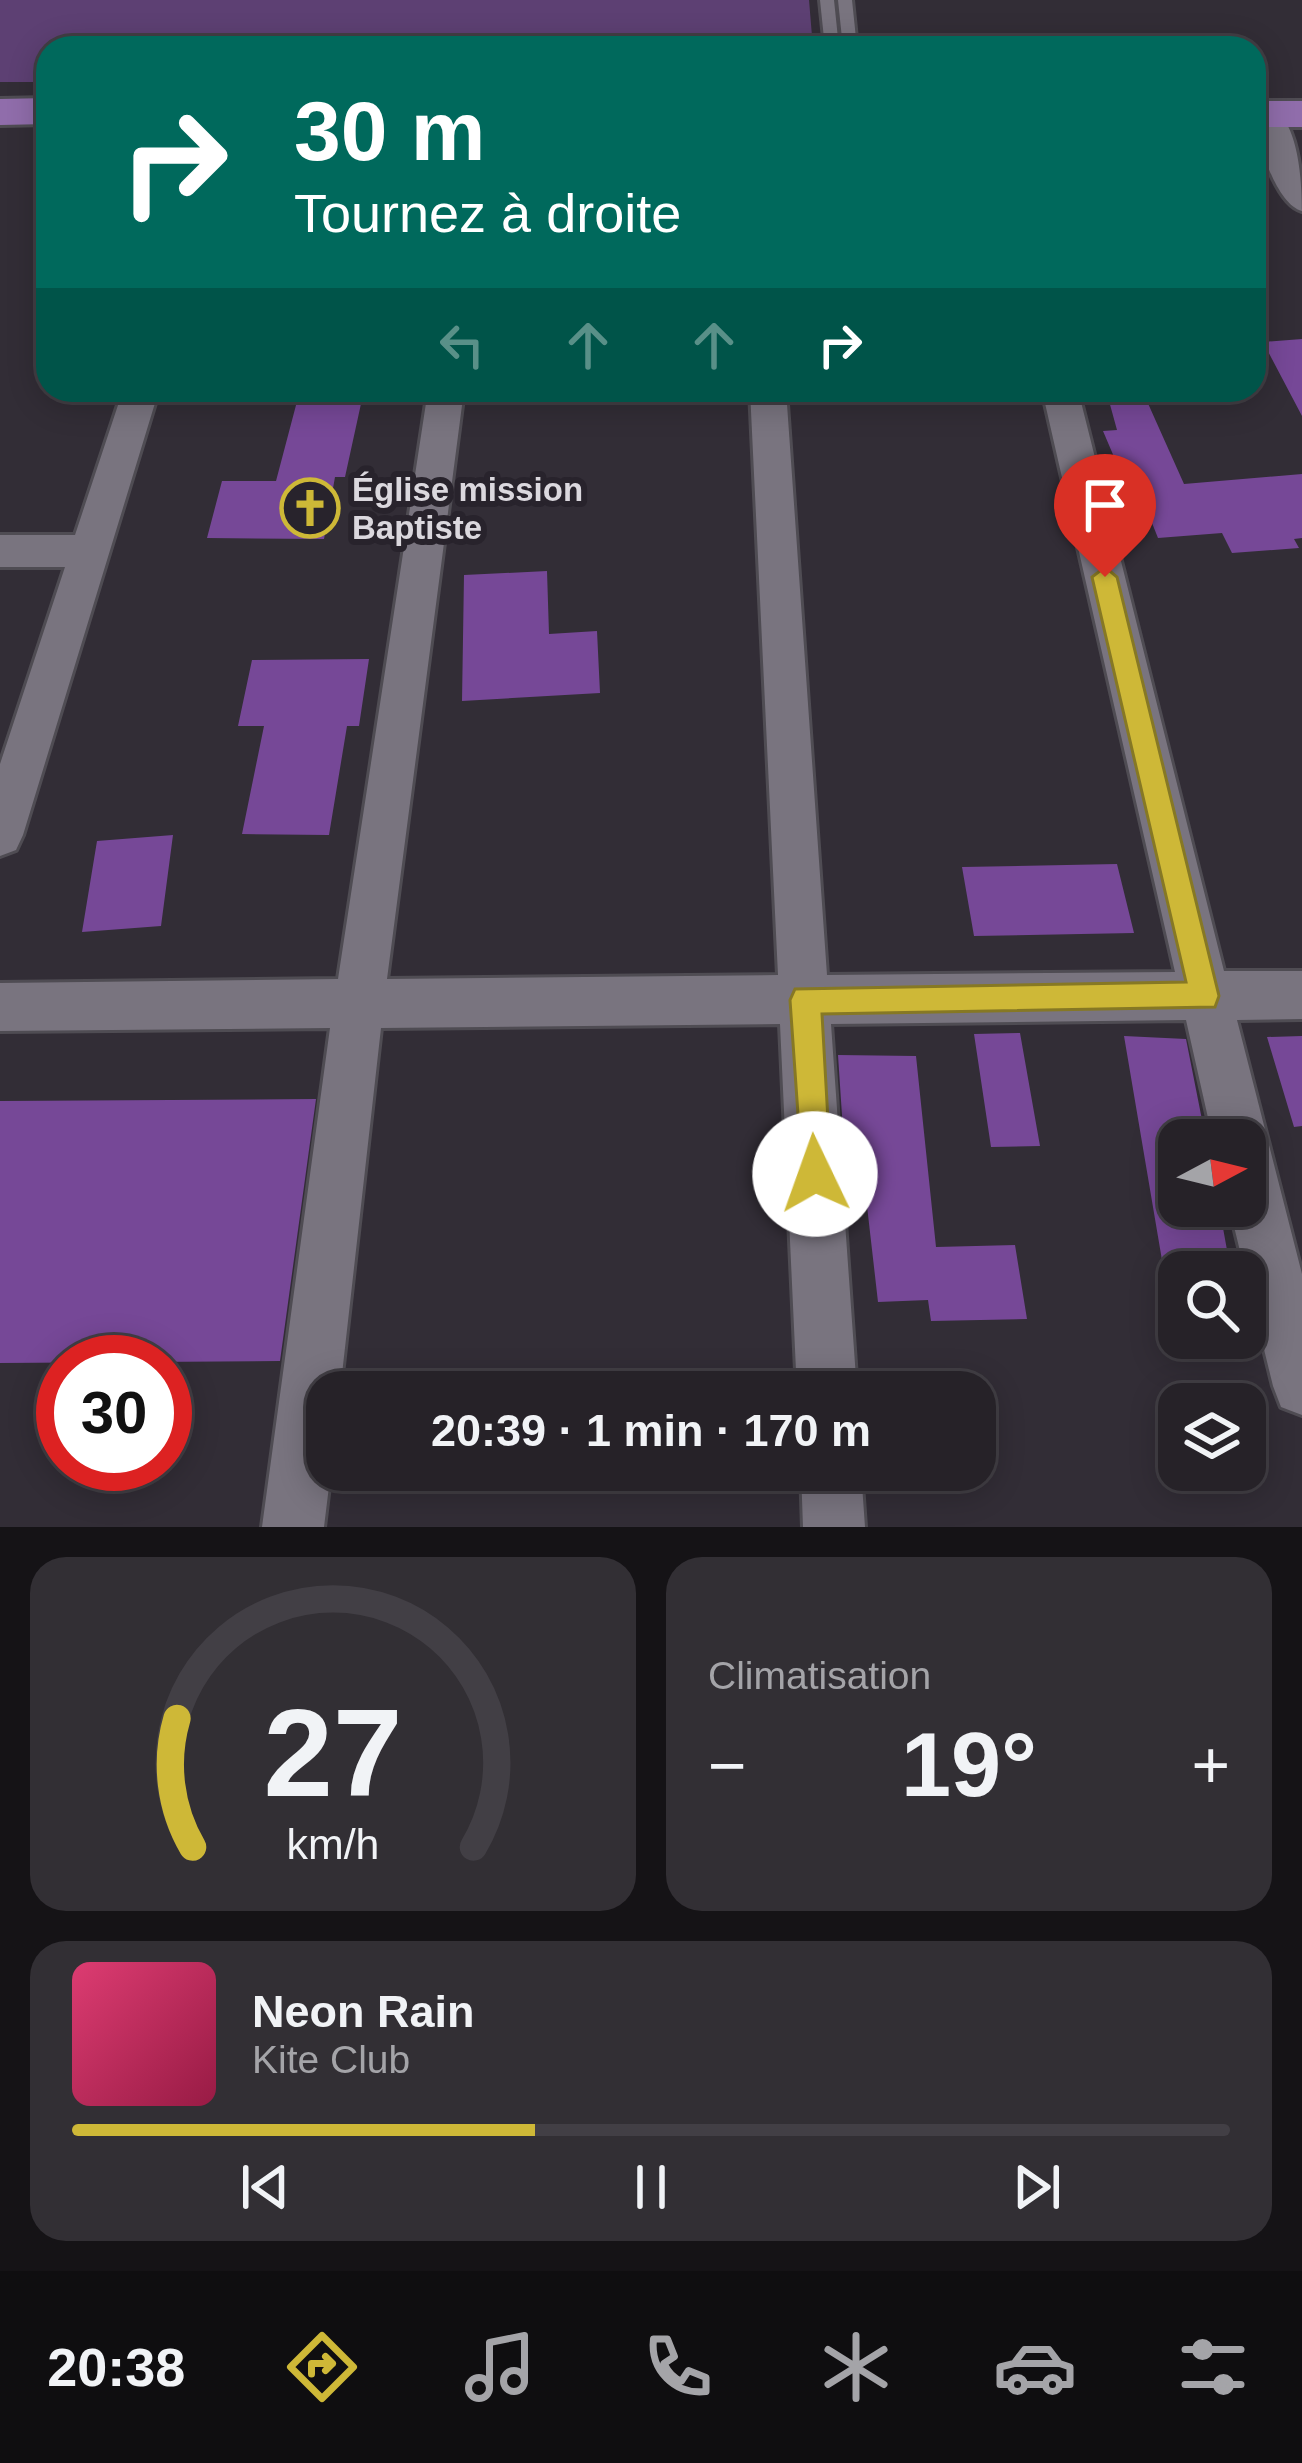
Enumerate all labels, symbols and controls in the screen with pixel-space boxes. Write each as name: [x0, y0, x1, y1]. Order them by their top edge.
icon: right: [96, 84, 252, 240]
text: 30 m: [294, 84, 485, 178]
text: Tournez à droite: [294, 183, 681, 243]
icon: left: [429, 312, 495, 378]
icon: ahead: [555, 312, 621, 378]
icon: ahead: [681, 312, 747, 378]
icon: right: [807, 312, 873, 378]
pin: [1054, 454, 1156, 577]
place label: Église mission Baptiste: [352, 471, 583, 546]
icon: arrive: [1072, 472, 1138, 538]
church icon: Église mission Baptiste: [279, 477, 341, 539]
position arrow: [752, 1111, 878, 1237]
north arrow: [1158, 1119, 1266, 1227]
map controls: [1158, 1119, 1266, 1491]
button: search: [1158, 1251, 1266, 1359]
speed limit sign: 30: [36, 1335, 192, 1491]
button: layers: [1158, 1383, 1266, 1491]
text: 20:39 · 1 min · 170 m: [431, 1405, 871, 1456]
text: Climatisation: [708, 1654, 931, 1697]
text: 27: [264, 1683, 402, 1822]
text: 19°: [901, 1715, 1037, 1815]
text: −: [708, 1728, 747, 1802]
text: +: [1191, 1728, 1230, 1802]
text: km/h: [287, 1820, 379, 1868]
text: Neon Rain: [252, 1986, 475, 2037]
text: Kite Club: [252, 2038, 410, 2081]
icon: previous: [232, 2154, 298, 2220]
icon: pause: [618, 2154, 684, 2220]
icon: next: [1004, 2154, 1070, 2220]
icon: directions: [280, 2325, 364, 2409]
icon: music: [458, 2325, 542, 2409]
icon: phone: [636, 2325, 720, 2409]
icon: climate: [814, 2325, 898, 2409]
icon: car: [993, 2325, 1077, 2409]
icon: filters: [1171, 2325, 1255, 2409]
text: 20:38: [47, 2337, 185, 2397]

